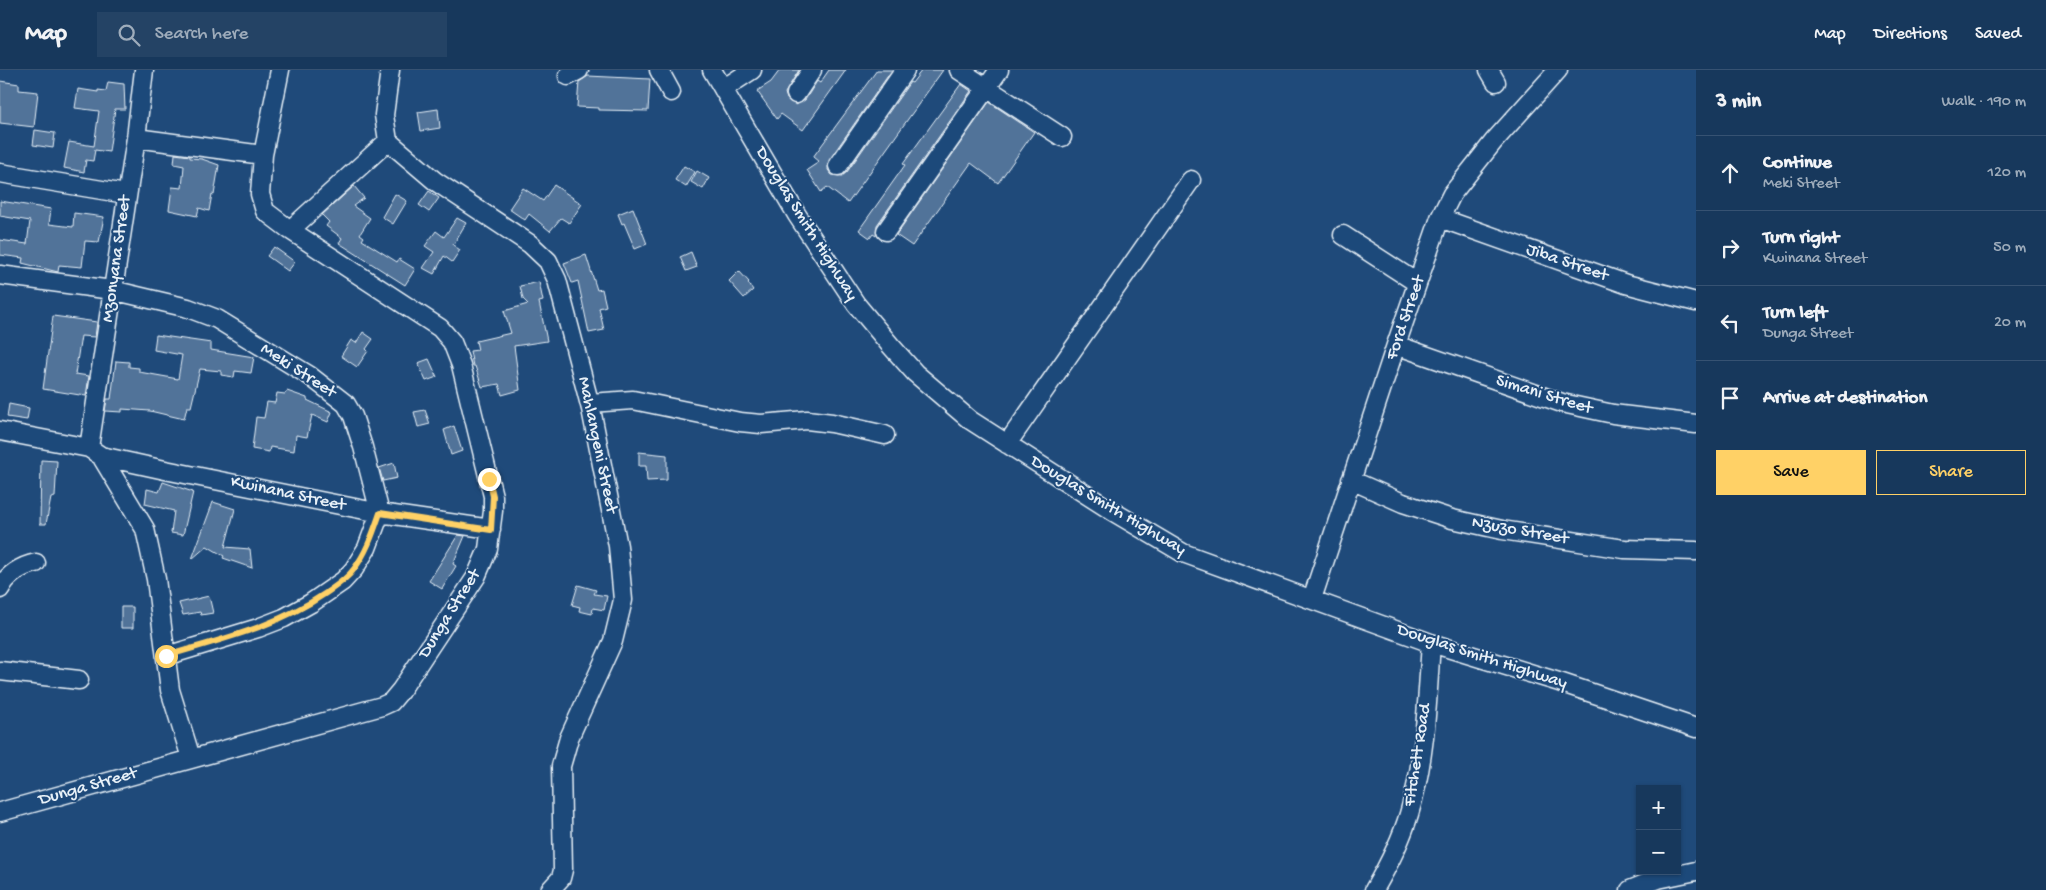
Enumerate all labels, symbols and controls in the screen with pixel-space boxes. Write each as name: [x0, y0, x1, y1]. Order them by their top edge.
search box: [97, 12, 447, 57]
text: Map: [25, 20, 67, 49]
icon: search: [115, 21, 143, 49]
text: Search here: [155, 23, 248, 46]
text: Map: [1814, 24, 1846, 45]
text: Directions: [1874, 24, 1947, 45]
text: Saved: [1975, 24, 2021, 45]
text: 3 min: [1716, 90, 1761, 115]
text: Walk · 190 m: [1942, 93, 2026, 112]
street label: Douglas Smith Highway: [749, 142, 862, 305]
text: Continue: [1763, 152, 1832, 175]
icon: ahead: [1716, 159, 1744, 187]
text: 120 m: [1987, 164, 2026, 183]
text: Meki Street: [1763, 175, 1839, 194]
street label: Mzonyana Street: [98, 193, 137, 324]
text: Turn right: [1763, 227, 1839, 250]
icon: right: [1716, 234, 1744, 262]
street label: Jiba Street: [1523, 239, 1612, 287]
text: 50 m: [1993, 239, 2026, 258]
text: Kwinana Street: [1763, 250, 1867, 269]
street label: Ford Street: [1381, 272, 1431, 364]
text: Turn left: [1763, 302, 1827, 325]
icon: left: [1716, 309, 1744, 337]
text: 20 m: [1994, 314, 2026, 333]
text: Dunga Street: [1763, 325, 1853, 344]
street label: Meki Street: [256, 339, 341, 404]
street label: Simani Street: [1493, 370, 1596, 420]
street label: Mahlangeni Street: [572, 375, 622, 517]
icon: arrive: [1716, 384, 1744, 412]
text: Arrive at destination: [1763, 387, 1927, 410]
button: Save: [1716, 450, 1866, 495]
button: Share: [1876, 450, 2026, 495]
street label: Douglas Smith Highway: [1026, 451, 1190, 561]
route end: [478, 468, 501, 491]
street label: Kwinana Street: [229, 472, 349, 517]
street label: Nzuzo Street: [1470, 512, 1572, 550]
street label: Dunga Street: [414, 564, 487, 663]
street label: Douglas Smith Highway: [1393, 619, 1570, 695]
route start: [155, 645, 178, 668]
street label: Fitchett Road: [1399, 701, 1437, 809]
street label: Dunga Street: [35, 763, 141, 811]
map controls: [1636, 785, 1681, 875]
button: +: [1636, 785, 1681, 830]
button: −: [1636, 830, 1681, 875]

